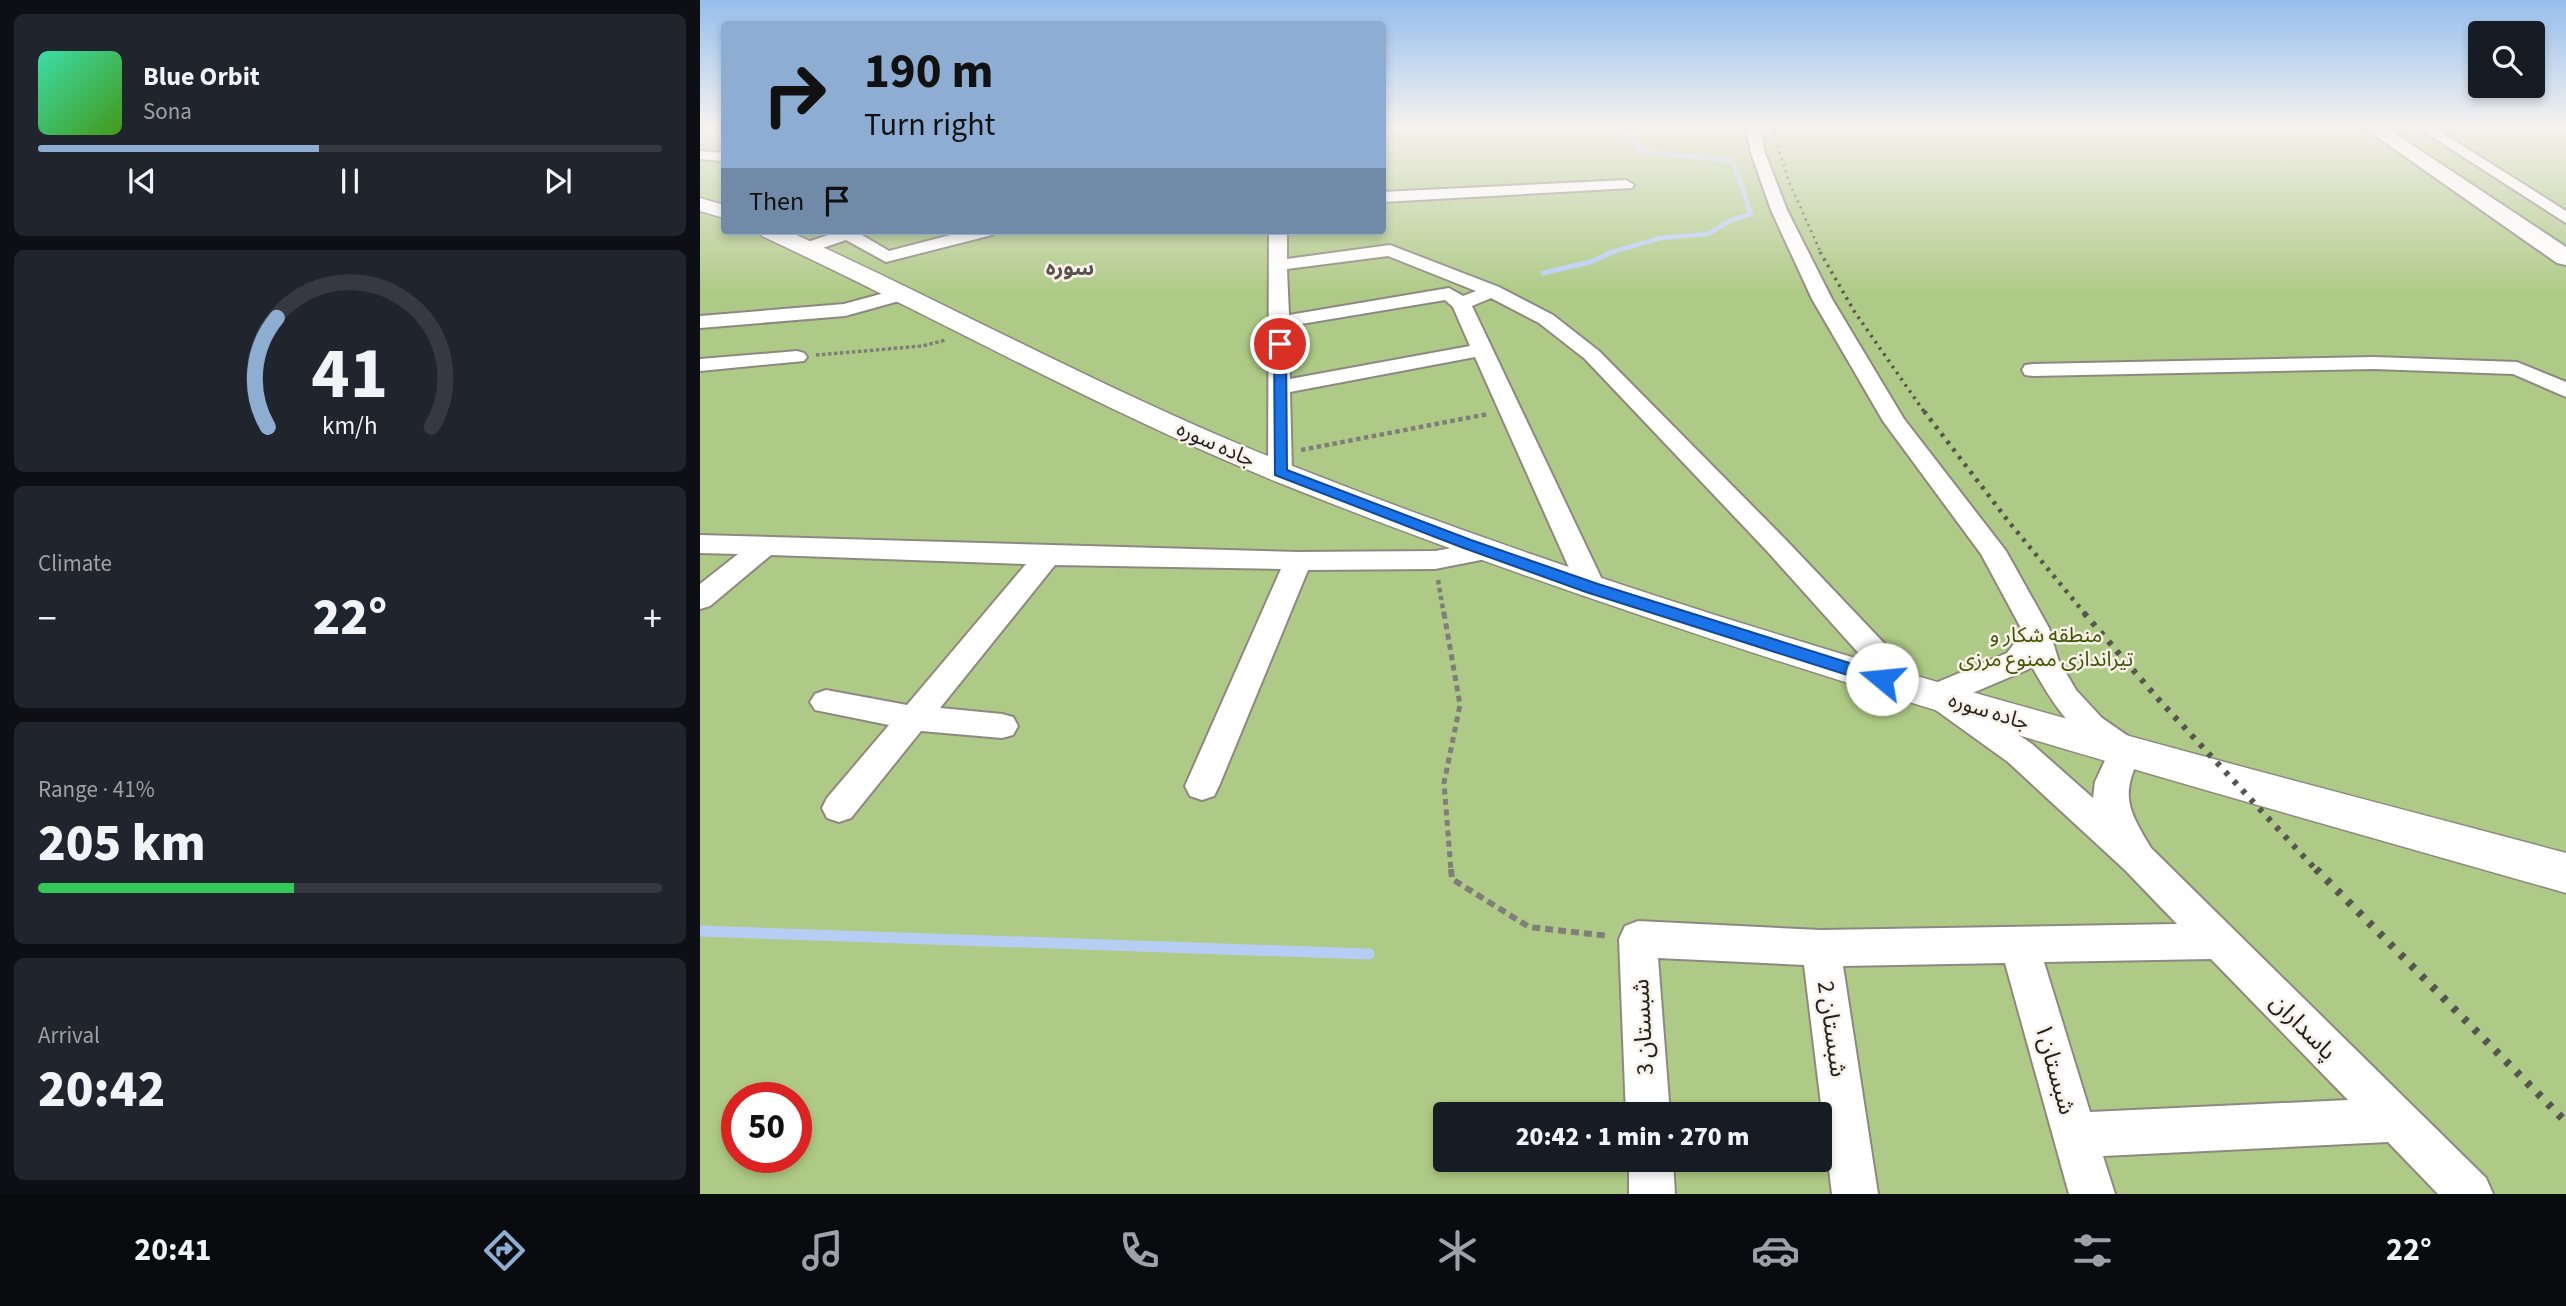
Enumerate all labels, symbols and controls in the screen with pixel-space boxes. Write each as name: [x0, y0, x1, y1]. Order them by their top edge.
map controls: [2468, 21, 2545, 98]
button: search: [2468, 21, 2545, 98]
text: 190 m: [864, 37, 993, 107]
icon: right: [749, 49, 840, 140]
text: Blue Orbit: [143, 58, 260, 95]
text: Sona: [143, 95, 192, 128]
text: Turn right: [864, 102, 995, 148]
icon: previous: [123, 162, 161, 200]
icon: pause: [331, 162, 369, 200]
icon: next: [539, 162, 577, 200]
icon: arrive: [818, 182, 856, 220]
text: Then: [749, 183, 804, 220]
district label: سوره: [1046, 253, 1094, 283]
pin: [1250, 314, 1310, 374]
text: 41: [312, 322, 388, 426]
icon: arrive: [1261, 325, 1299, 363]
text: km/h: [322, 408, 378, 444]
street label: جاده سوره: [1172, 413, 1260, 475]
text: Climate: [38, 547, 112, 580]
text: 22°: [313, 581, 387, 655]
text: −: [38, 592, 57, 646]
text: +: [643, 592, 662, 646]
park label: منطقه شکار و تیراندازی ممنوع مرزی: [1959, 620, 2133, 674]
position arrow: [1845, 642, 1919, 716]
street label: جاده سوره: [1945, 685, 2033, 737]
text: Range · 41%: [38, 773, 155, 806]
text: 205 km: [38, 807, 206, 881]
street label: شبستان 3: [1623, 978, 1663, 1076]
street label: شبستان 2: [1808, 979, 1856, 1079]
street label: پاسداران: [2262, 986, 2344, 1068]
text: Arrival: [38, 1019, 100, 1052]
street label: شبستان۱: [2025, 1019, 2085, 1119]
text: 20:42: [38, 1053, 165, 1127]
speed limit sign: 50: [721, 1082, 812, 1173]
text: 20:42 · 1 min · 270 m: [1516, 1118, 1749, 1155]
icon: directions: [480, 1226, 529, 1275]
icon: music: [798, 1226, 847, 1275]
icon: phone: [1115, 1226, 1164, 1275]
icon: climate: [1433, 1226, 1482, 1275]
icon: car: [1751, 1226, 1800, 1275]
icon: filters: [2068, 1226, 2117, 1275]
text: 20:41: [134, 1227, 212, 1273]
text: 22°: [2386, 1227, 2432, 1273]

